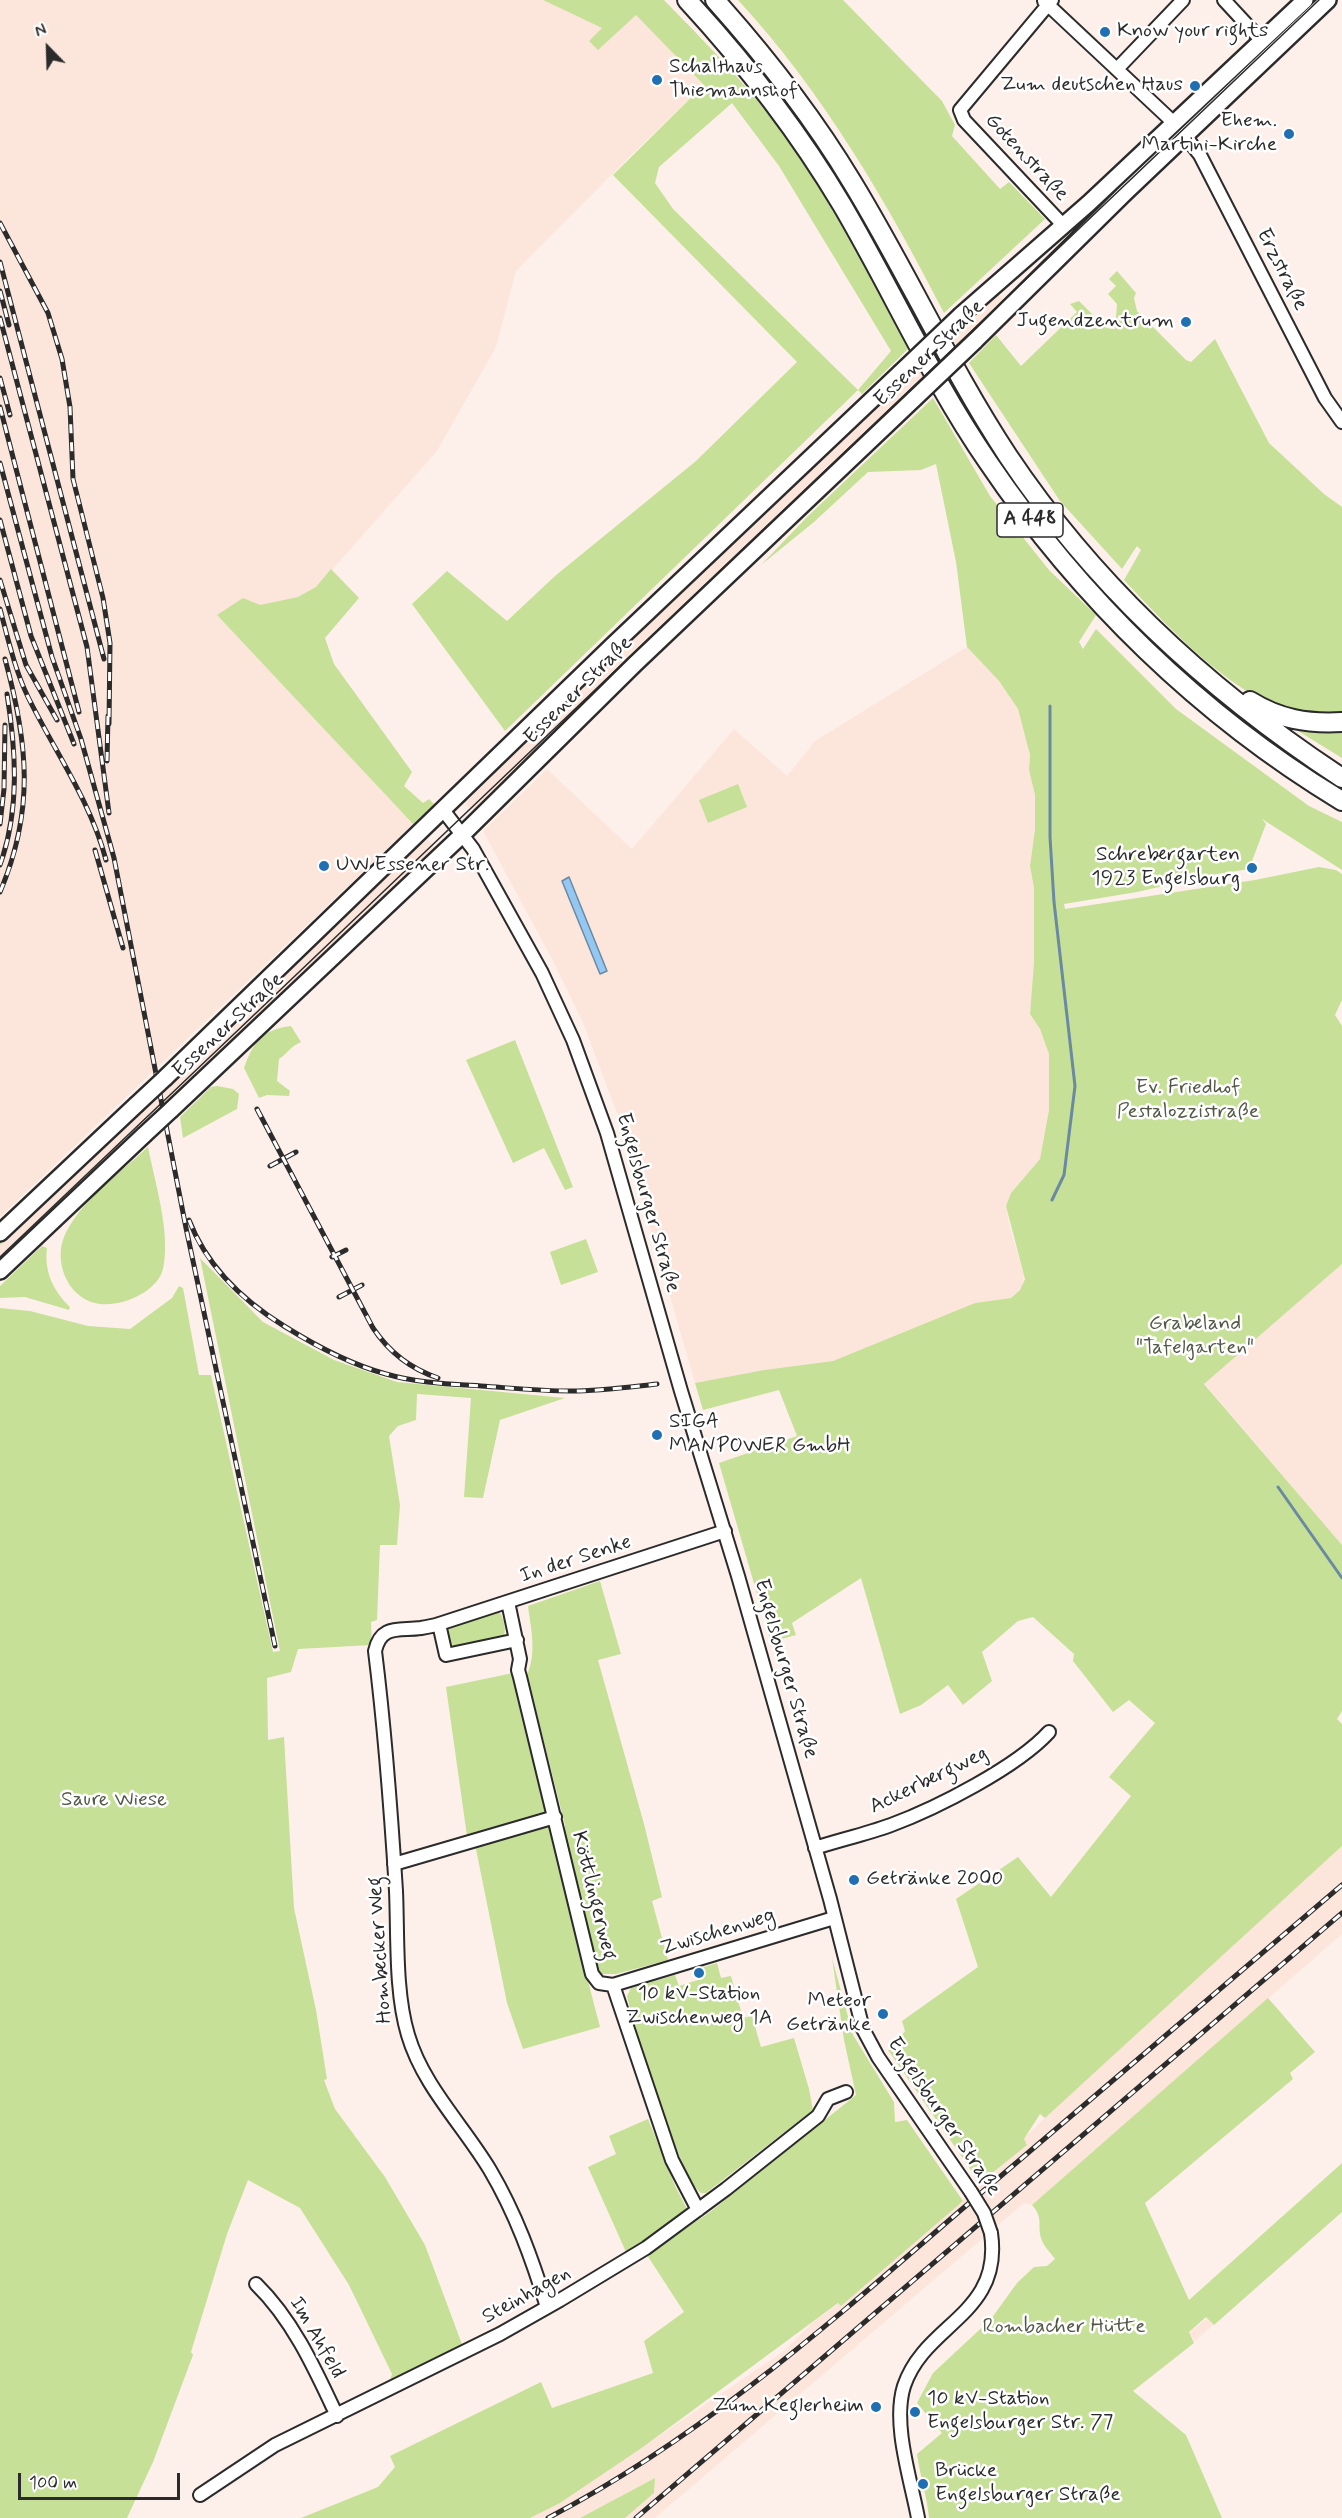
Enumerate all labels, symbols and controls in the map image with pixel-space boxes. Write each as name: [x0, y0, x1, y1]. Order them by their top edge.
north arrow: [18, 18, 78, 78]
text: N: [32, 19, 50, 43]
place label: Know your rights: [1117, 19, 1268, 45]
marker: Know your rights: [1098, 25, 1112, 39]
place label: Schalthaus Thiemannshof: [669, 55, 798, 105]
marker: Schalthaus Thiemannshof: [650, 73, 664, 87]
place label: Zum deutschen Haus: [1000, 73, 1183, 99]
marker: Zum deutschen Haus: [1188, 79, 1202, 93]
street label: Gotenstraße: [979, 109, 1073, 207]
place label: Ehem. Martini-Kirche: [1142, 109, 1277, 159]
marker: Ehem. Martini-Kirche: [1282, 127, 1296, 141]
street label: Erzstraße: [1250, 225, 1312, 315]
street label: Essener Straße: [870, 295, 990, 413]
place label: Jugendzentrum: [1016, 309, 1174, 335]
marker: Jugendzentrum: [1179, 315, 1193, 329]
road number: A 448: [997, 503, 1063, 537]
street label: Essener Straße: [519, 631, 639, 751]
place label: Schrebergarten 1923 Engelsburg: [1091, 843, 1240, 893]
place label: UW Essener Str.: [336, 853, 489, 879]
marker: UW Essener Str.: [317, 859, 331, 873]
marker: Schrebergarten 1923 Engelsburg: [1245, 861, 1259, 875]
street label: Essener Straße: [168, 968, 290, 1084]
park label: Ev. Friedhof Pestalozzistraße: [1117, 1076, 1259, 1126]
street label: Engelsburger Straße: [609, 1110, 685, 1296]
park label: Grabeland "Tafelgarten": [1136, 1312, 1254, 1362]
place label: SIGA MANPOWER GmbH: [669, 1410, 851, 1460]
marker: SIGA MANPOWER GmbH: [650, 1428, 664, 1442]
street label: In der Senke: [517, 1530, 635, 1590]
street label: Engelsburger Straße: [747, 1576, 823, 1762]
street label: Ackerbergweg: [866, 1742, 992, 1820]
park label: Saure Wiese: [61, 1788, 167, 1814]
street label: Köttlingerweg: [565, 1829, 621, 1963]
place label: Getränke 2000: [866, 1867, 1003, 1893]
marker: Getränke 2000: [847, 1873, 861, 1887]
street label: Hombecker Weg: [363, 1876, 399, 2024]
street label: Zwischenweg: [658, 1904, 778, 1962]
marker: 10 kV-Station Zwischenweg 1A: [692, 1966, 706, 1980]
place label: 10 kV-Station Zwischenweg 1A: [626, 1982, 772, 2032]
place label: Meteor Getränke: [786, 1989, 871, 2039]
marker: Meteor Getränke: [876, 2007, 890, 2021]
street label: Engelsburger Straße: [881, 2033, 1005, 2201]
street label: Steinhagen: [478, 2261, 576, 2331]
street label: Im Ahfeld: [283, 2293, 349, 2383]
park label: Rombacher Hütte: [982, 2315, 1146, 2341]
place label: 10 kV-Station Engelsburger Str. 77: [927, 2387, 1113, 2437]
place label: Zum Keglerheim: [712, 2394, 864, 2420]
marker: Zum Keglerheim: [869, 2400, 883, 2414]
marker: 10 kV-Station Engelsburger Str. 77: [908, 2405, 922, 2419]
place label: Brücke Engelsburger Straße: [935, 2459, 1121, 2509]
scale bar: [21, 2461, 183, 2499]
text: 100 m: [29, 2471, 77, 2495]
marker: Brücke Engelsburger Straße: [916, 2477, 930, 2491]

